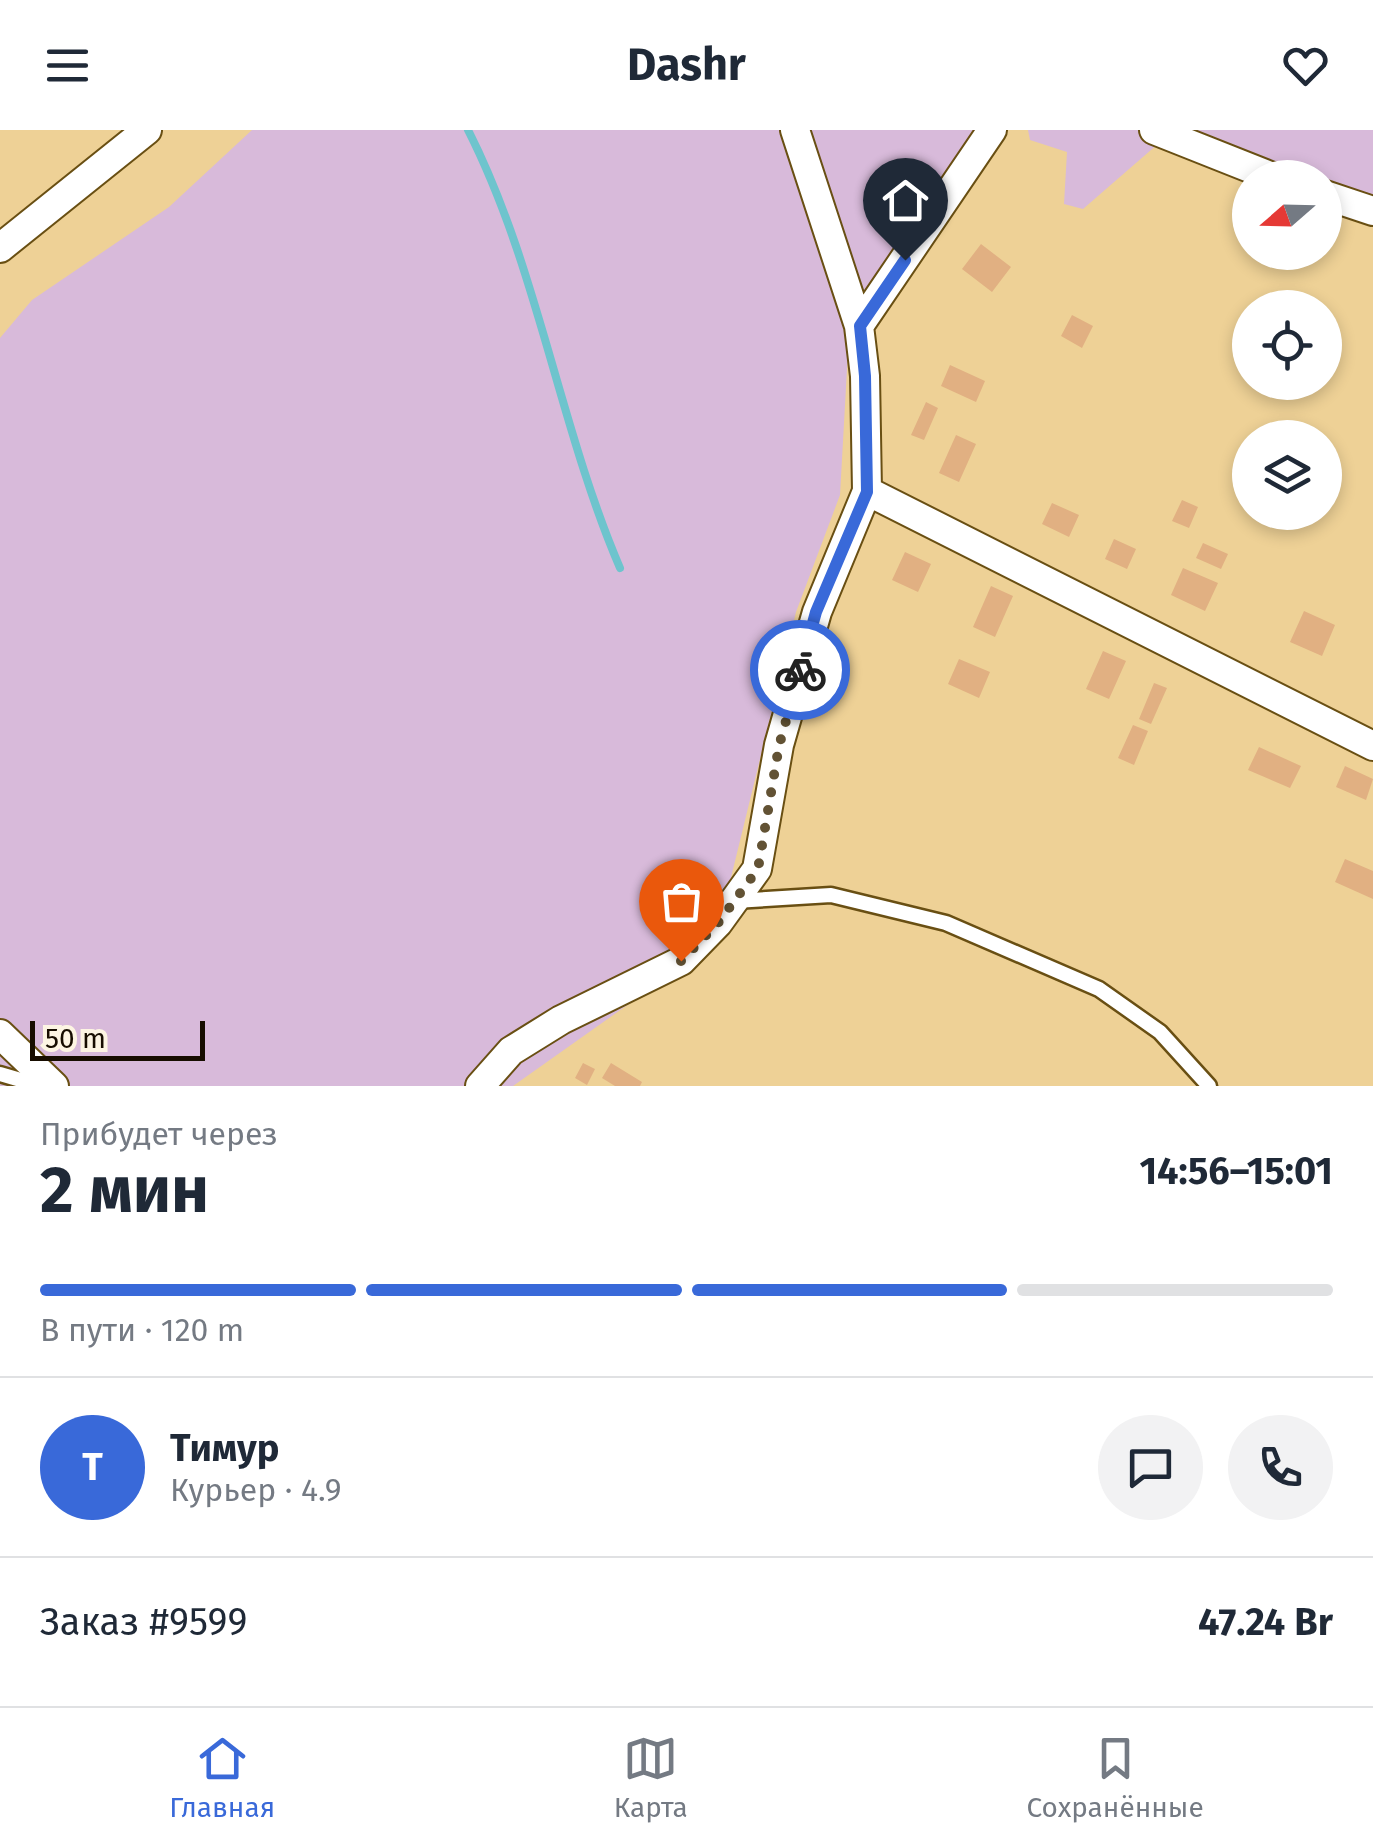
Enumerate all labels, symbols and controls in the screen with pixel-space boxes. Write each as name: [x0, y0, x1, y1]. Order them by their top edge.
icon: menu: [40, 38, 95, 93]
text: Dashr: [627, 38, 746, 92]
icon: heart: [1278, 38, 1333, 93]
pin: [863, 158, 948, 261]
north arrow: [1232, 160, 1342, 270]
map controls: [1232, 160, 1342, 530]
icon: home: [878, 173, 933, 228]
button: locate: [1232, 290, 1342, 400]
button: layers: [1232, 420, 1342, 530]
courier: [750, 620, 850, 720]
icon: bike: [773, 643, 828, 698]
pin: [639, 859, 724, 962]
icon: bag: [654, 874, 709, 929]
scale bar: [30, 1016, 205, 1060]
text: 50 m: [45, 1022, 106, 1055]
text: Прибудет через: [40, 1115, 278, 1153]
text: 14:56–15:01: [1139, 1148, 1333, 1194]
text: 2 мин: [40, 1151, 209, 1229]
text: В пути · 120 m: [40, 1311, 244, 1349]
button: chat: [1098, 1415, 1203, 1520]
button: phone: [1228, 1415, 1333, 1520]
text: Тимур: [170, 1425, 279, 1471]
text: Т: [82, 1444, 103, 1490]
text: Курьер · 4.9: [170, 1471, 342, 1509]
text: Заказ #9599: [40, 1599, 247, 1645]
text: 47.24 Br: [1198, 1599, 1333, 1645]
tab: Главная: [169, 1731, 275, 1824]
tab: Карта: [614, 1731, 688, 1824]
tab: Сохранённые: [1026, 1731, 1204, 1824]

